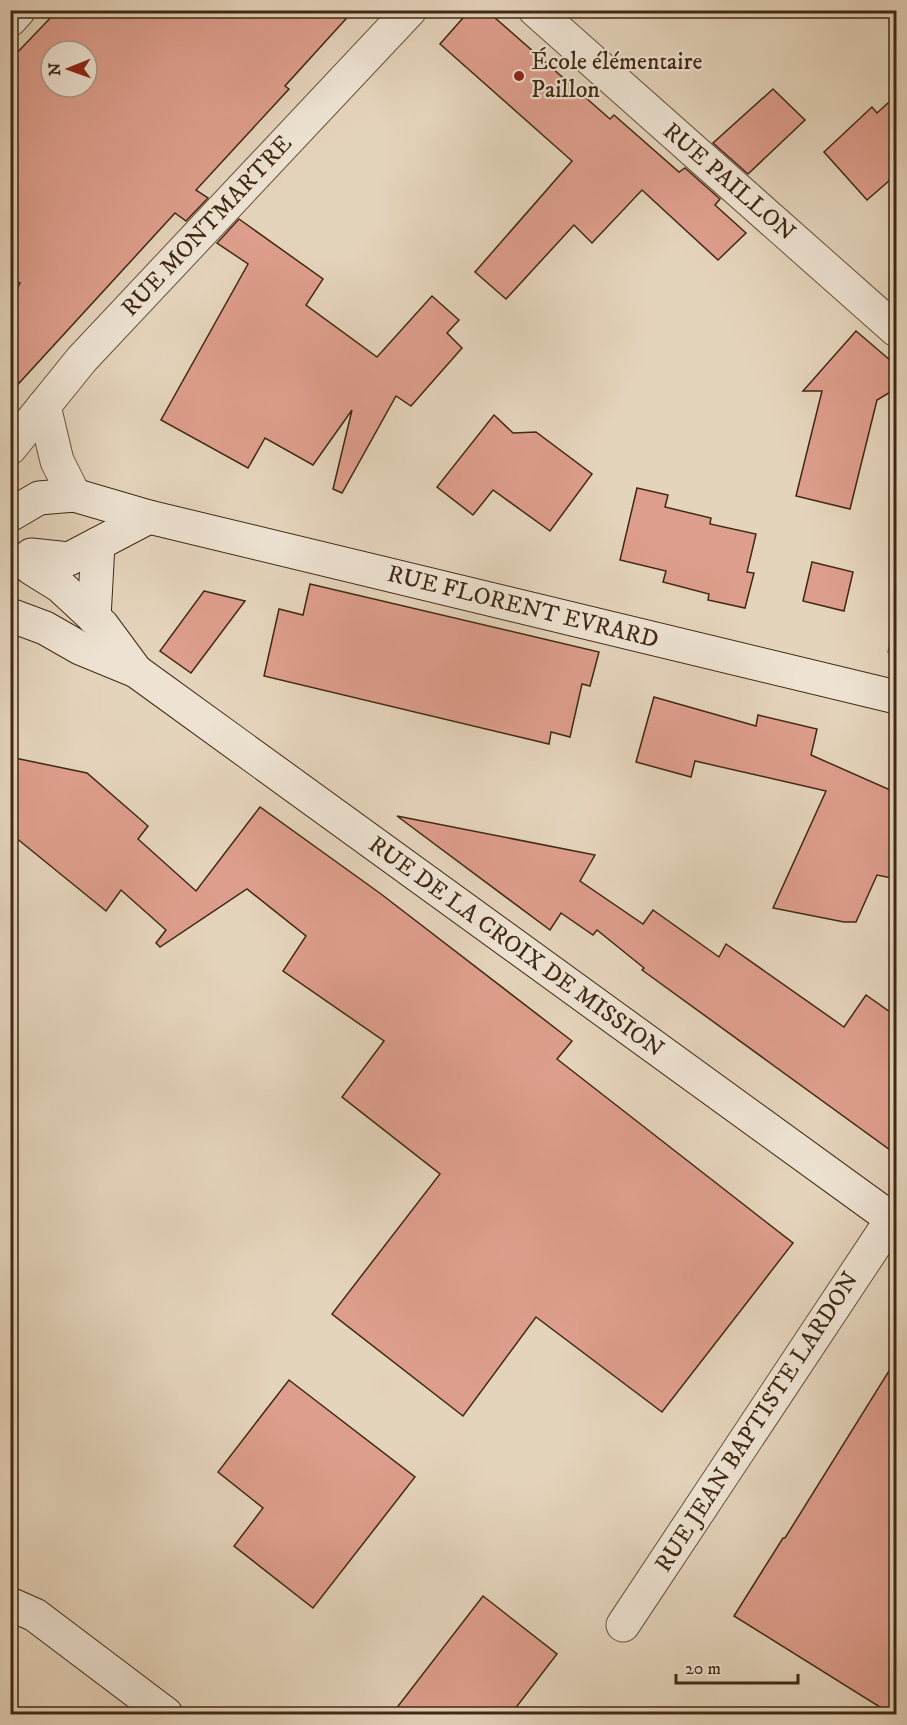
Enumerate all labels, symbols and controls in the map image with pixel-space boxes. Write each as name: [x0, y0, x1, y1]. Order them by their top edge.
north arrow: [39, 39, 99, 99]
place label: École élémentaire Paillon: [531, 47, 702, 105]
text: N: [45, 63, 65, 76]
marker: École élémentaire Paillon: [512, 69, 526, 83]
street label: RUE PAILLON: [657, 116, 801, 248]
street label: RUE MONTMARTRE: [115, 129, 299, 323]
street label: RUE FLORENT EVRARD: [384, 559, 662, 655]
street label: RUE DE LA CROIX DE MISSION: [362, 830, 670, 1064]
street label: RUE JEAN BAPTISTE LARDON: [649, 1266, 865, 1578]
scale bar: [676, 1647, 798, 1685]
text: 20 m: [685, 1658, 721, 1680]

